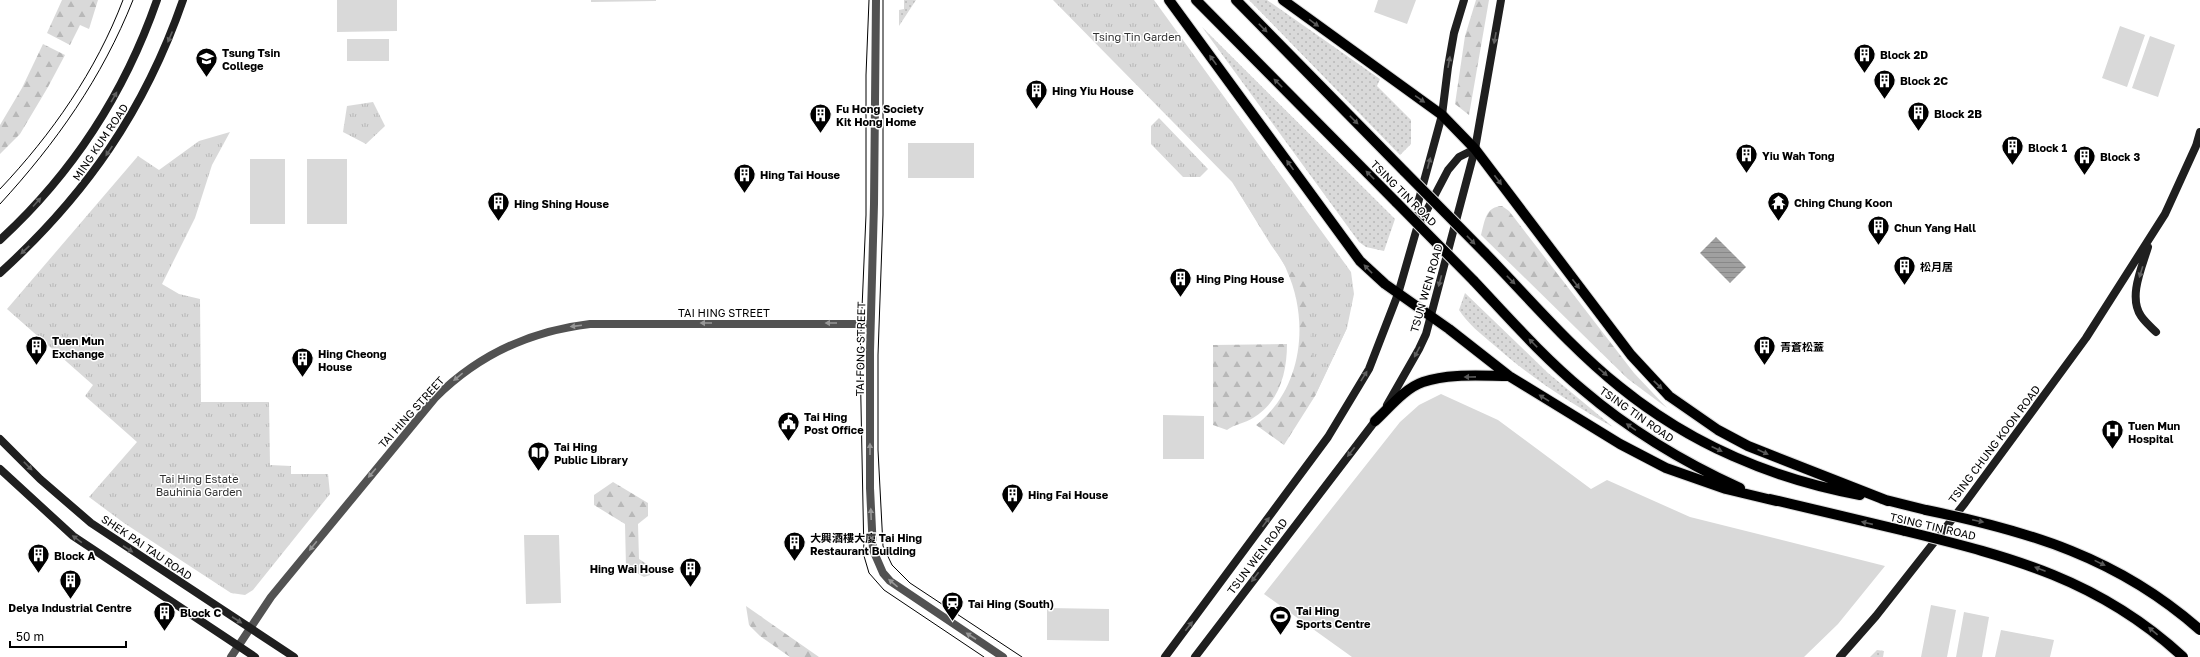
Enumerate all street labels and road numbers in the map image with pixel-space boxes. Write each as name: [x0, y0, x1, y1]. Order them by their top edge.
street label: MING KUM ROAD: [69, 101, 131, 183]
street label: TSING TIN ROAD: [1368, 157, 1440, 229]
street label: TSUN WEN ROAD: [1407, 242, 1445, 334]
street label: TAI FONG STREET: [853, 301, 867, 396]
street label: TAI HING STREET: [678, 306, 770, 319]
street label: TAI HING STREET: [375, 373, 447, 450]
street label: TSING CHUNG KOON ROAD: [1945, 382, 2043, 505]
street label: TSING TIN ROAD: [1597, 383, 1677, 445]
street label: TSING TIN ROAD: [1889, 510, 1978, 542]
street label: SHEK PAI TAU ROAD: [99, 512, 195, 582]
street label: TSUN WEN ROAD: [1224, 515, 1290, 597]

